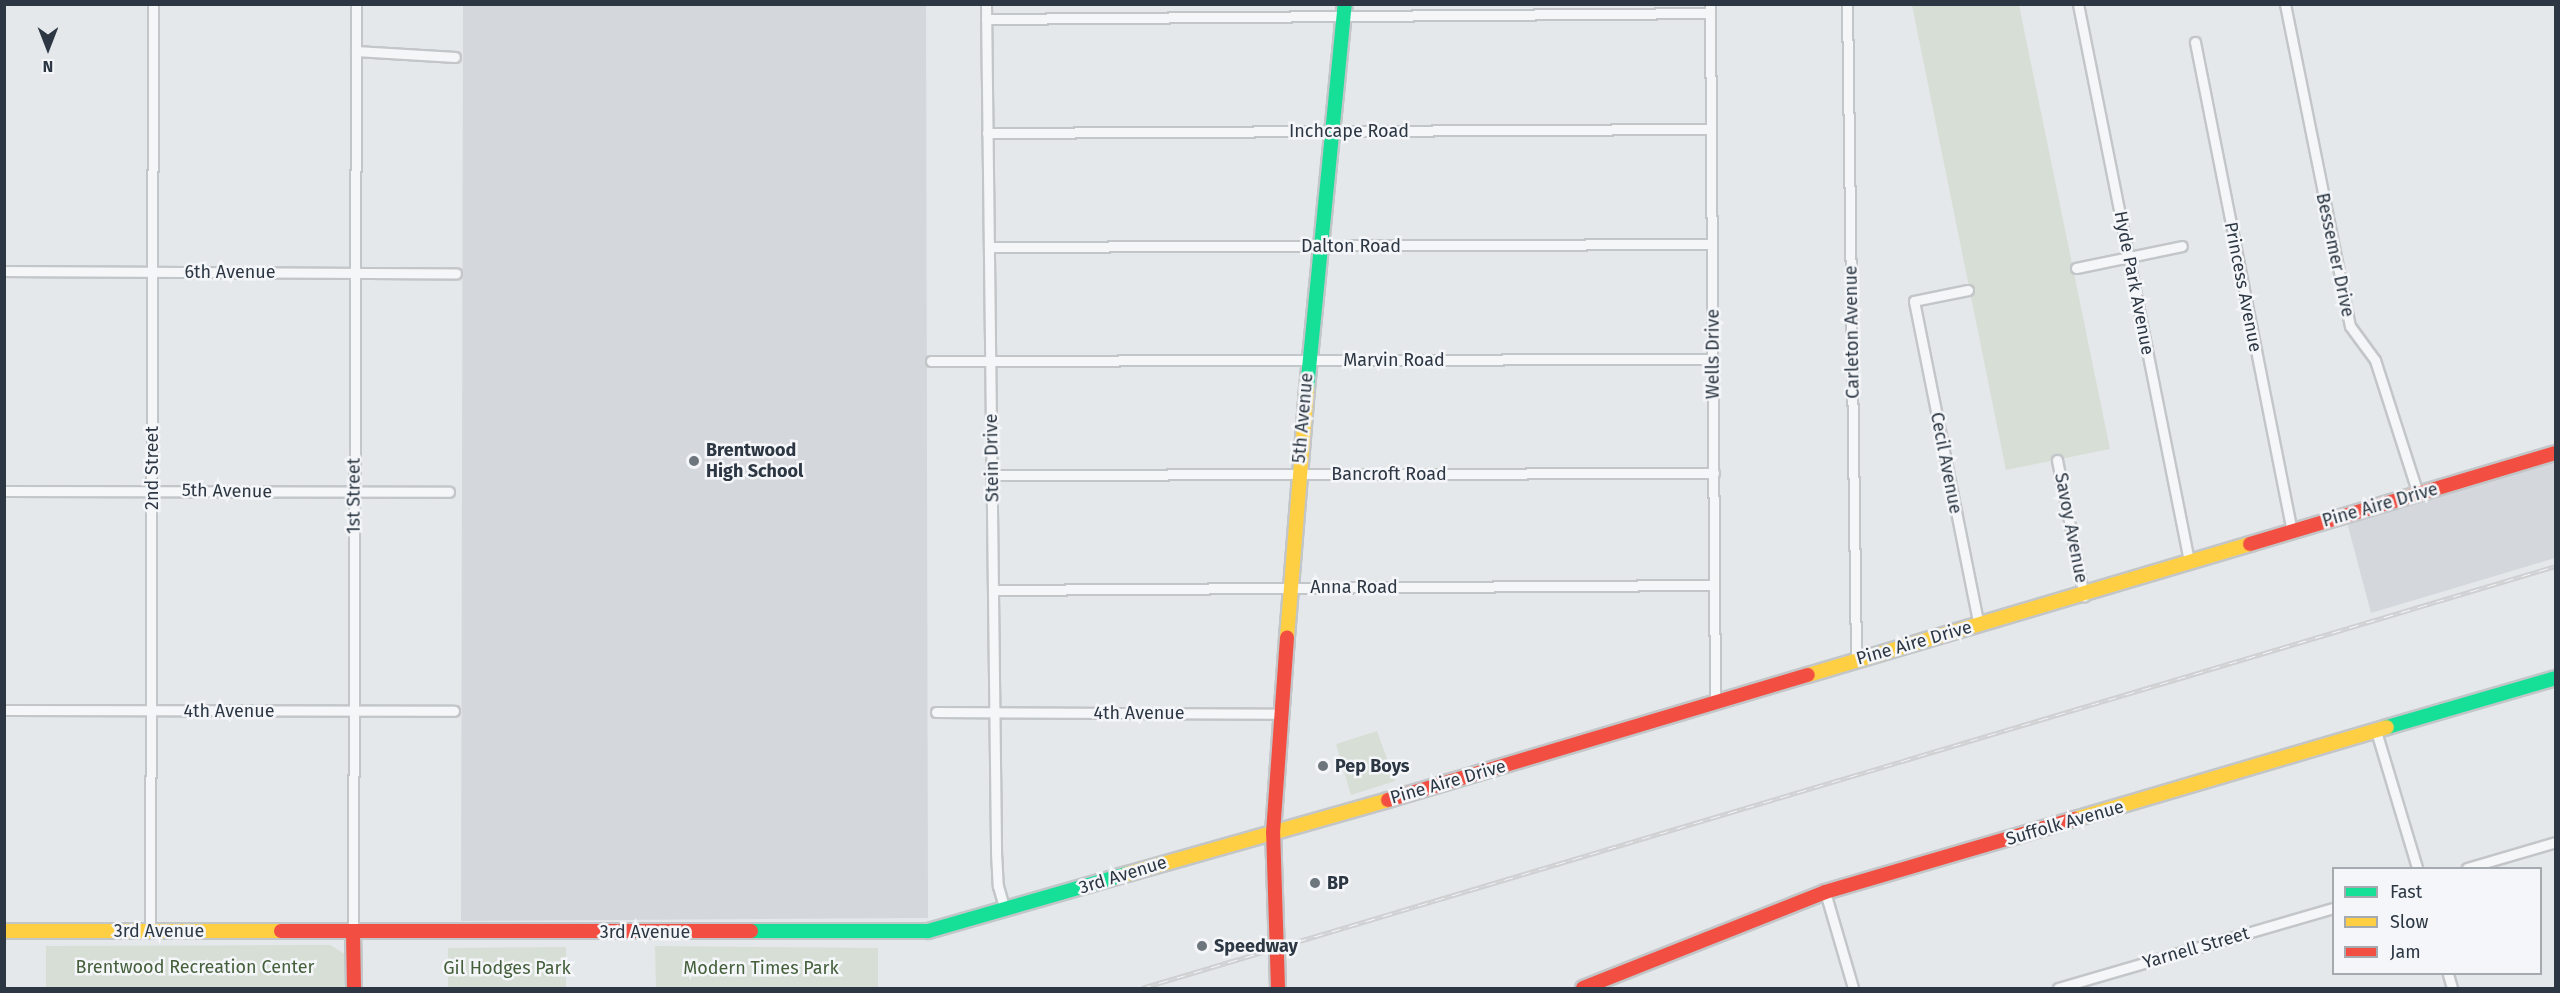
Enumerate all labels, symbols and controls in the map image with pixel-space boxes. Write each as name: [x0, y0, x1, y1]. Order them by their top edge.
north arrow: [18, 18, 78, 78]
text: N: [43, 57, 53, 76]
street label: Inchcape Road: [1289, 120, 1409, 142]
street label: Bessemer Drive: [2311, 191, 2359, 319]
street label: Hyde Park Avenue: [2109, 209, 2159, 357]
street label: Princess Avenue: [2220, 220, 2266, 354]
street label: Dalton Road: [1301, 235, 1401, 257]
street label: 6th Avenue: [184, 261, 276, 283]
street label: Carleton Avenue: [1840, 265, 1864, 399]
street label: Wells Drive: [1702, 309, 1724, 399]
street label: Marvin Road: [1343, 349, 1445, 371]
street label: 5th Avenue: [1288, 372, 1318, 464]
street label: Cecil Avenue: [1926, 410, 1966, 516]
street label: Stein Drive: [980, 414, 1004, 502]
street label: 2nd Street: [141, 426, 163, 510]
place label: Brentwood High School: [706, 440, 803, 482]
marker: Brentwood High School: [687, 454, 701, 468]
street label: 1st Street: [343, 458, 365, 534]
street label: Bancroft Road: [1331, 463, 1447, 485]
street label: Savoy Avenue: [2050, 471, 2092, 585]
street label: Pine Aire Drive: [2320, 478, 2440, 532]
street label: 5th Avenue: [182, 479, 272, 503]
street label: Anna Road: [1310, 576, 1398, 598]
street label: Pine Aire Drive: [1854, 616, 1974, 670]
street label: 4th Avenue: [183, 700, 275, 722]
street label: 4th Avenue: [1093, 702, 1185, 724]
place label: Pep Boys: [1335, 755, 1410, 777]
street label: Pine Aire Drive: [1388, 755, 1508, 809]
marker: Pep Boys: [1316, 759, 1330, 773]
street label: Suffolk Avenue: [2004, 796, 2126, 850]
street label: 3rd Avenue: [1076, 851, 1170, 899]
legend: [2332, 867, 2542, 975]
place label: BP: [1327, 872, 1349, 894]
marker: BP: [1308, 876, 1322, 890]
text: Fast: [2390, 881, 2422, 903]
text: Slow: [2390, 911, 2428, 933]
street label: 3rd Avenue: [114, 920, 204, 942]
street label: 3rd Avenue: [600, 921, 690, 943]
street label: Yarnell Street: [2140, 922, 2252, 974]
place label: Speedway: [1214, 935, 1298, 957]
marker: Speedway: [1195, 939, 1209, 953]
text: Jam: [2390, 941, 2421, 963]
park label: Brentwood Recreation Center: [75, 956, 315, 978]
park label: Gil Hodges Park: [443, 957, 571, 979]
park label: Modern Times Park: [683, 957, 839, 979]

